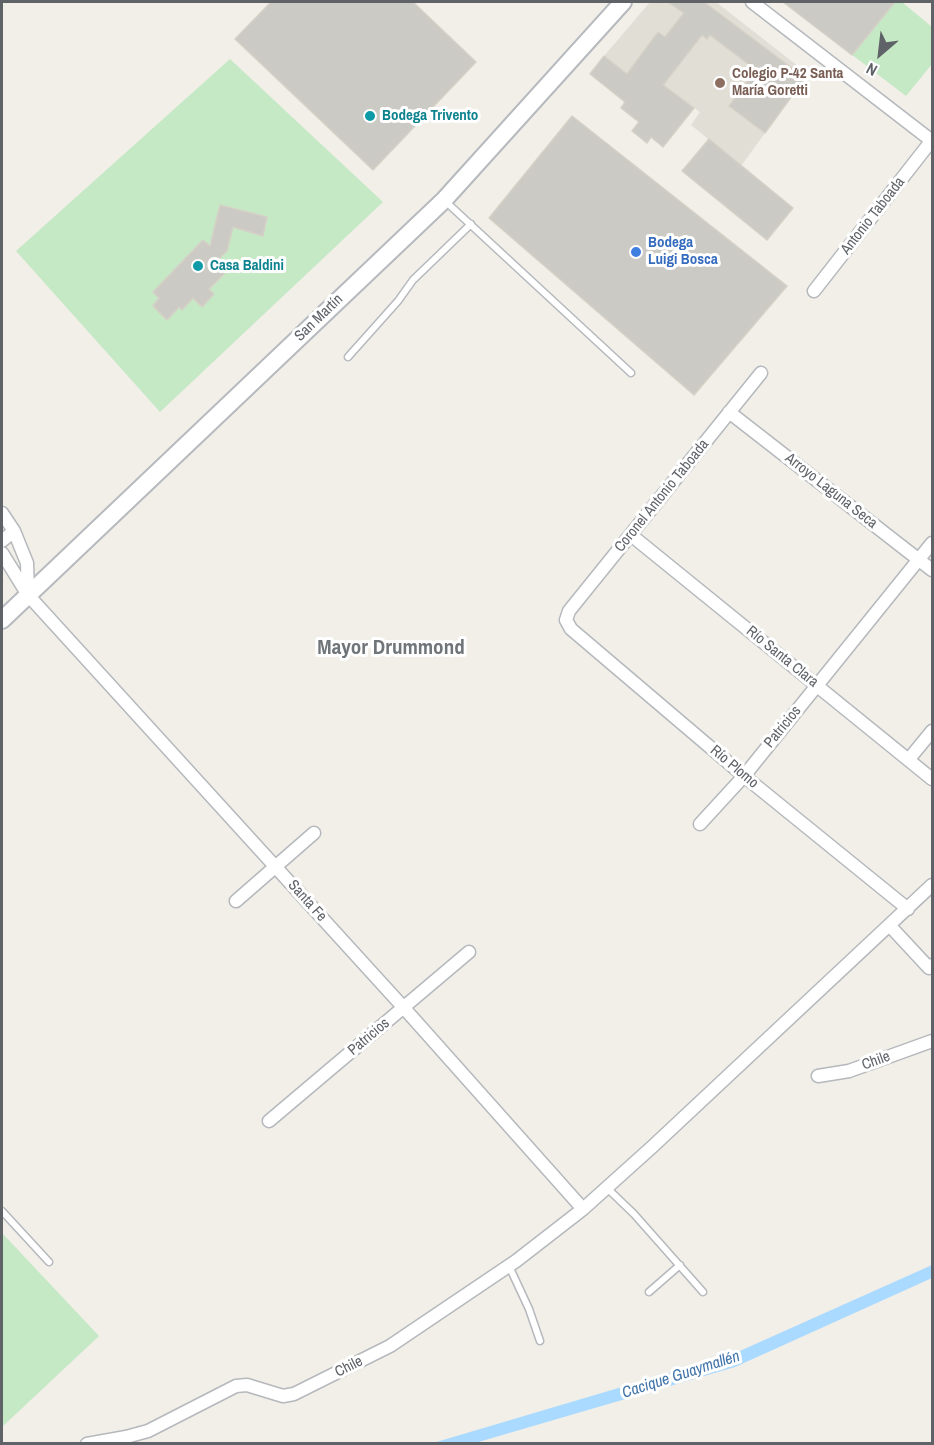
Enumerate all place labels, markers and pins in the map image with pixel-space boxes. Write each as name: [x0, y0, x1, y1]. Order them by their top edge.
place label: Colegio P-42 Santa María Goretti: [732, 65, 843, 100]
marker: Colegio P-42 Santa María Goretti: [713, 76, 727, 90]
place label: Bodega Trivento: [382, 107, 478, 125]
marker: Bodega Trivento: [363, 109, 377, 123]
place label: Bodega Luigi Bosca: [648, 234, 718, 269]
marker: Bodega Luigi Bosca: [629, 245, 643, 259]
place label: Casa Baldini: [210, 257, 284, 275]
marker: Casa Baldini: [191, 259, 205, 273]

